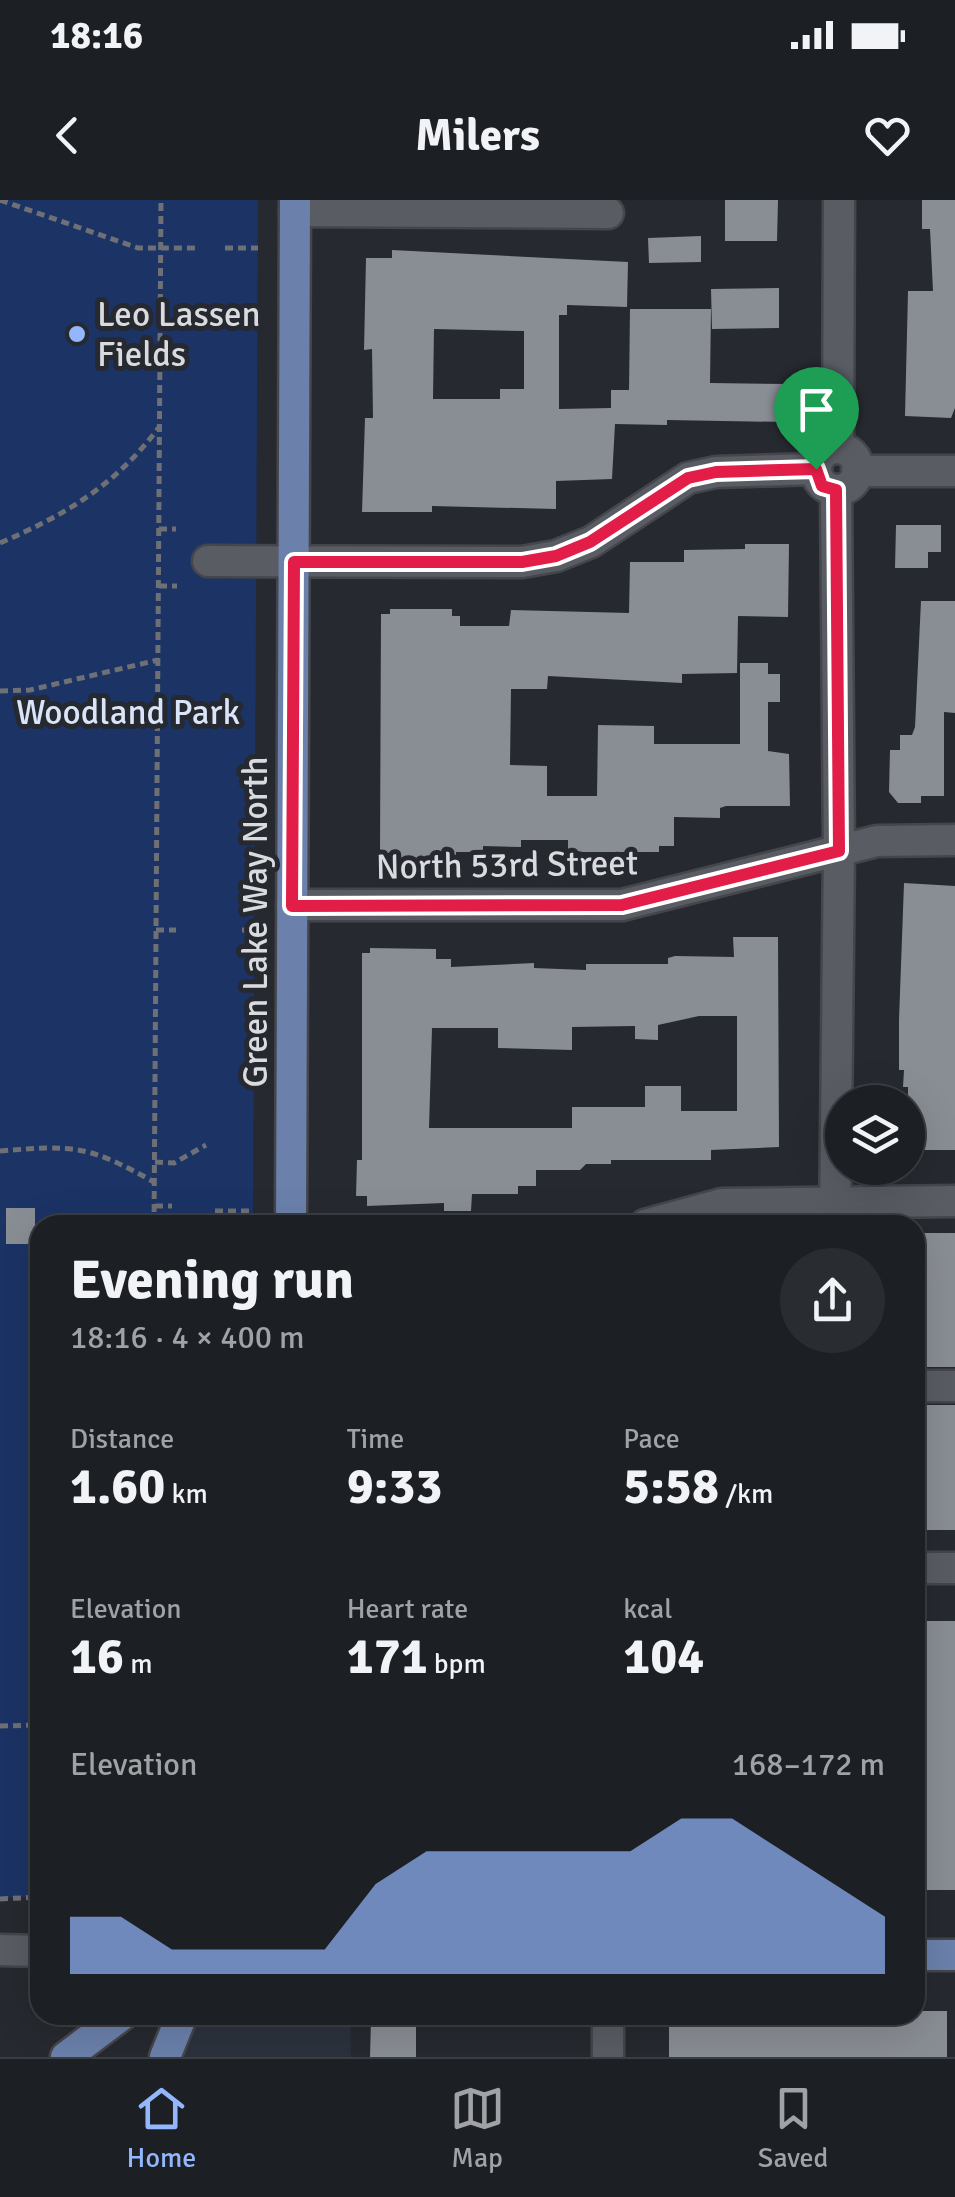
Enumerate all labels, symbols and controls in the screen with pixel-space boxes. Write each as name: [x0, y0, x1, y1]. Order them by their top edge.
text: 18:16: [50, 12, 143, 59]
icon: back: [40, 108, 95, 163]
text: Milers: [415, 108, 540, 163]
icon: heart: [860, 108, 915, 163]
place label: Leo Lassen Fields: [97, 293, 261, 376]
marker: Leo Lassen Fields: [66, 323, 88, 345]
pin: [774, 367, 859, 470]
icon: arrive: [789, 382, 844, 437]
park label: Woodland Park: [16, 691, 240, 734]
street label: Green Lake Way North: [234, 756, 277, 1088]
street label: North 53rd Street: [375, 841, 639, 889]
map controls: [825, 1085, 925, 1185]
button: layers: [825, 1085, 925, 1185]
text: Evening run: [70, 1246, 354, 1314]
button: share: [780, 1248, 885, 1353]
text: 18:16 · 4 × 400 m: [70, 1318, 305, 1357]
text: Distance: [70, 1422, 174, 1456]
text: Time: [347, 1422, 404, 1456]
text: Pace: [623, 1422, 680, 1456]
text: 1.60: [70, 1456, 165, 1518]
text: 9:33: [347, 1456, 442, 1518]
text: 5:58: [623, 1456, 719, 1518]
text: km: [165, 1477, 208, 1511]
text: /km: [719, 1477, 773, 1511]
text: Elevation: [70, 1592, 182, 1626]
text: Heart rate: [347, 1592, 468, 1626]
text: kcal: [623, 1592, 672, 1626]
text: 16: [70, 1626, 124, 1688]
text: 171: [347, 1626, 428, 1688]
text: 104: [623, 1626, 704, 1688]
text: m: [124, 1647, 153, 1681]
text: bpm: [428, 1647, 486, 1681]
text: Elevation: [70, 1745, 197, 1784]
text: 168–172 m: [732, 1745, 885, 1784]
tab: Home: [127, 2081, 196, 2175]
tab: Map: [450, 2081, 505, 2175]
tab: Saved: [758, 2081, 828, 2175]

